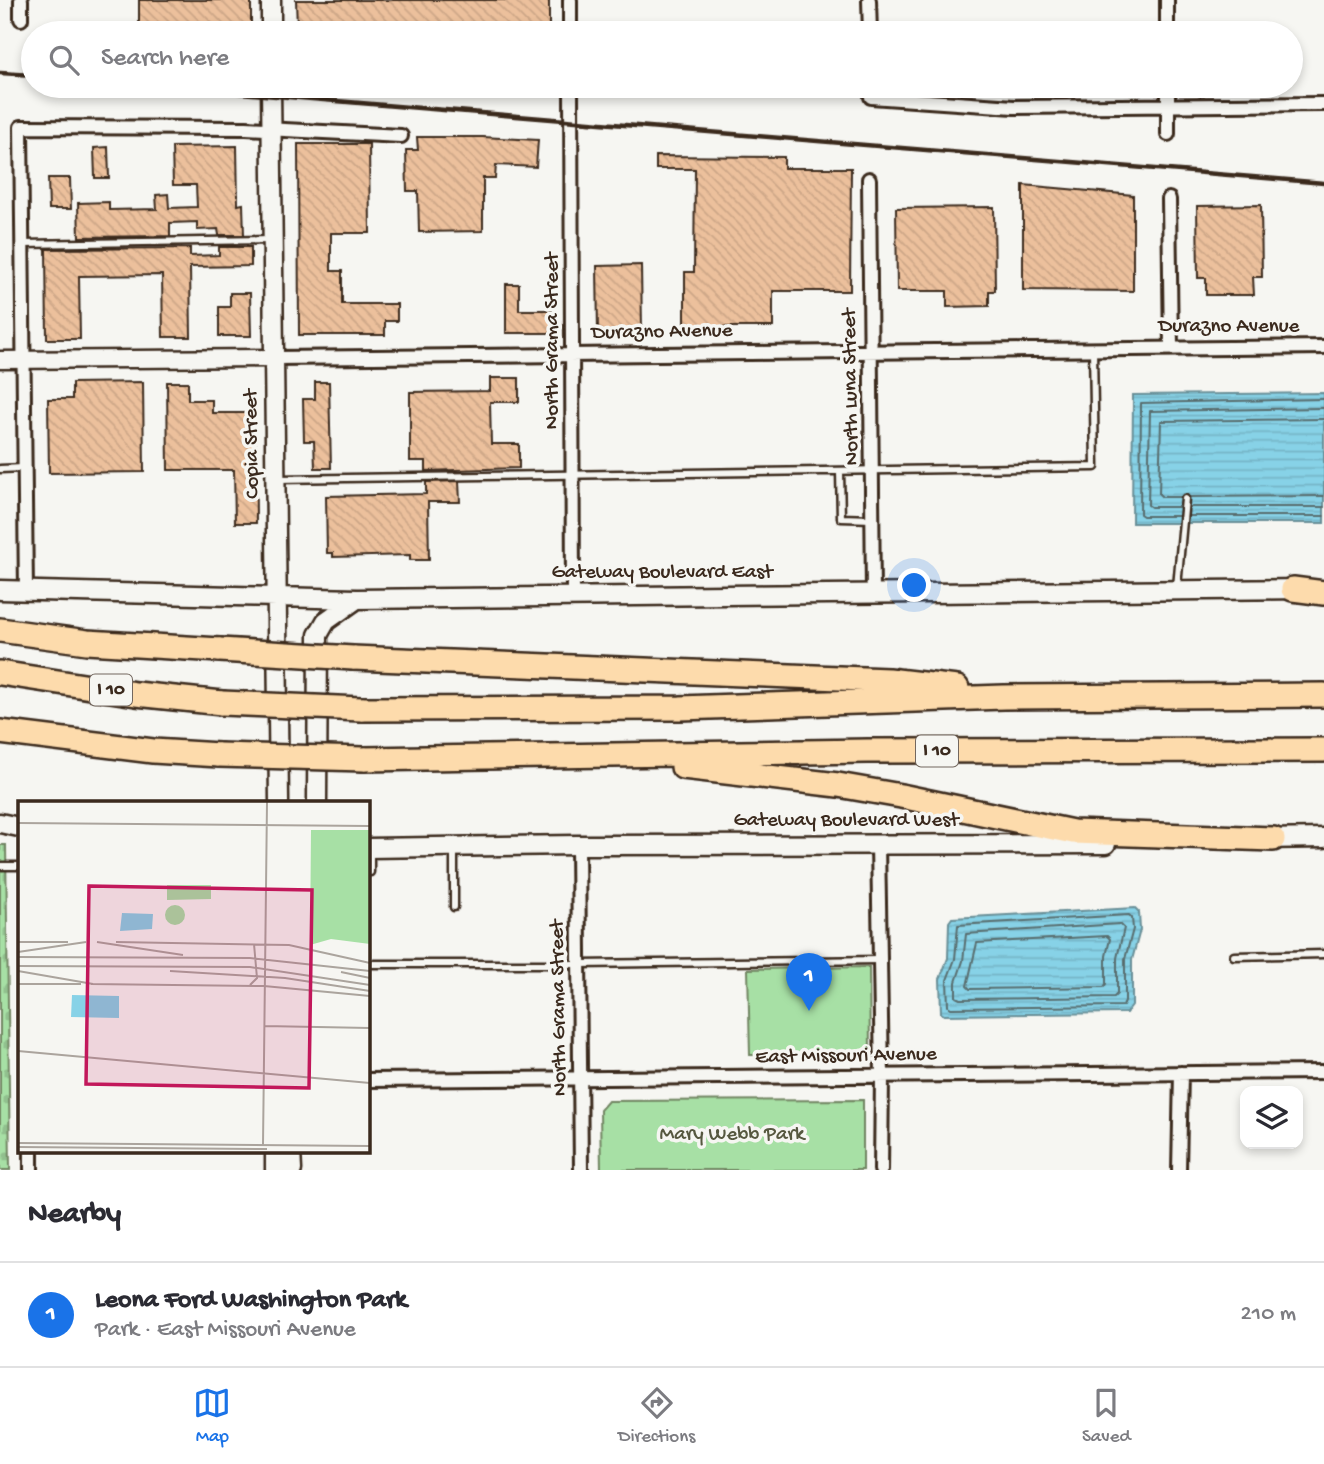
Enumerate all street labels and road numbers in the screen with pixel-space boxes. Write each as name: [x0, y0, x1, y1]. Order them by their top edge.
street label: North Grama Street: [541, 250, 566, 429]
street label: North Luna Street: [838, 306, 866, 466]
street label: Durazno Avenue: [1157, 315, 1301, 340]
street label: Durazno Avenue: [589, 319, 734, 347]
street label: Copia Street: [240, 386, 266, 499]
street label: Gateway Boulevard East: [551, 561, 775, 586]
road number: I 10: [90, 674, 132, 706]
road number: I 10: [916, 736, 958, 766]
street label: Gateway Boulevard West: [733, 809, 961, 834]
street label: North Grama Street: [546, 917, 574, 1097]
street label: East Missouri Avenue: [755, 1043, 938, 1071]

